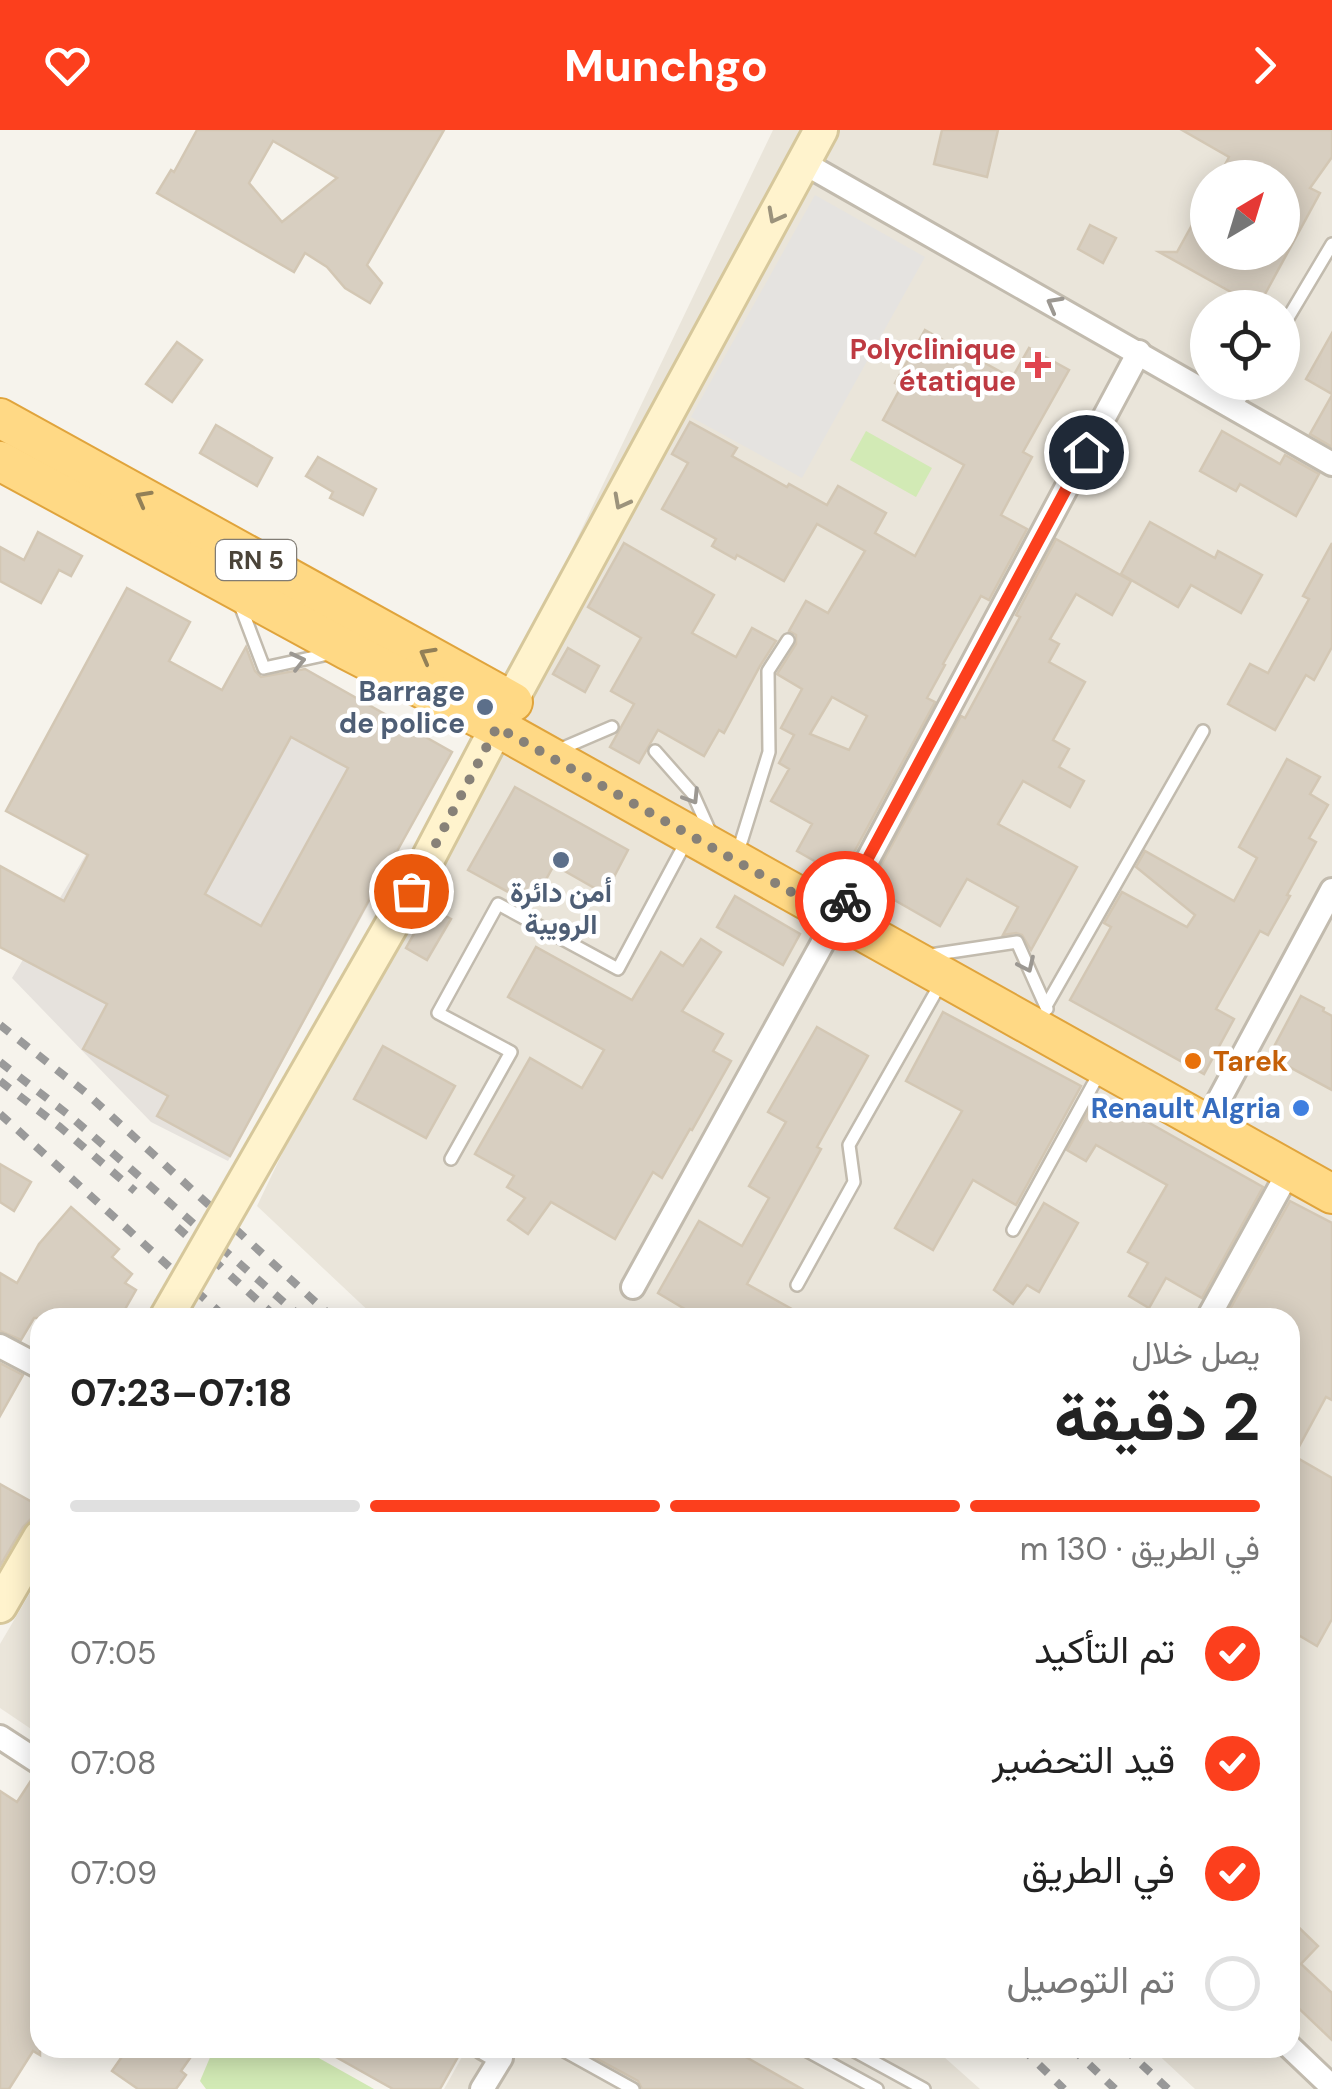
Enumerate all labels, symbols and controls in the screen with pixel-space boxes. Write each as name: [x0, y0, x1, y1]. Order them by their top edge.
text: Munchgo: [564, 36, 768, 95]
icon: heart: [40, 38, 95, 93]
icon: forward: [1237, 38, 1292, 93]
north arrow: [1190, 160, 1300, 270]
map controls: [1190, 160, 1300, 400]
one-way arrow: [768, 205, 788, 223]
button: locate: [1190, 290, 1300, 400]
one-way arrow: [1047, 297, 1065, 317]
place label: Polyclinique étatique: [850, 331, 1016, 400]
marker: Polyclinique étatique: [1025, 352, 1051, 378]
pin: [1044, 410, 1129, 495]
icon: home: [1059, 425, 1114, 480]
one-way arrow: [136, 490, 154, 510]
one-way arrow: [613, 491, 633, 509]
road number: RN 5: [216, 540, 296, 580]
one-way arrow: [420, 647, 438, 667]
one-way arrow: [289, 652, 306, 673]
place label: Barrage de police: [339, 673, 465, 742]
marker: Barrage de police: [474, 696, 496, 718]
one-way arrow: [680, 787, 699, 805]
pin: [369, 849, 454, 934]
marker: أمن دائرة الرويبة: [550, 849, 572, 871]
courier: [795, 851, 895, 951]
icon: bag: [384, 864, 439, 919]
place label: أمن دائرة الرويبة: [510, 874, 612, 943]
icon: bike: [818, 874, 873, 929]
one-way arrow: [1015, 955, 1035, 973]
place label: Tarek: [1213, 1043, 1288, 1080]
marker: Tarek: [1182, 1050, 1204, 1072]
place label: Renault Algria: [1091, 1090, 1281, 1127]
marker: Renault Algria: [1290, 1097, 1312, 1119]
text: يصل خلال: [1131, 1332, 1260, 1374]
text: 07:18–07:23: [70, 1368, 292, 1418]
text: 2 دقيقة: [1054, 1376, 1260, 1460]
text: في الطريق · 130 m: [1020, 1528, 1260, 1570]
text: تم التأكيد: [1034, 1625, 1175, 1675]
icon: check: [1205, 1626, 1260, 1681]
text: 07:05: [70, 1632, 156, 1674]
text: قيد التحضير: [992, 1735, 1175, 1785]
icon: check: [1205, 1736, 1260, 1791]
text: 07:08: [70, 1742, 156, 1784]
text: في الطريق: [1022, 1845, 1175, 1895]
icon: check: [1205, 1846, 1260, 1901]
text: 07:09: [70, 1852, 157, 1894]
text: تم التوصيل: [1007, 1955, 1175, 2005]

